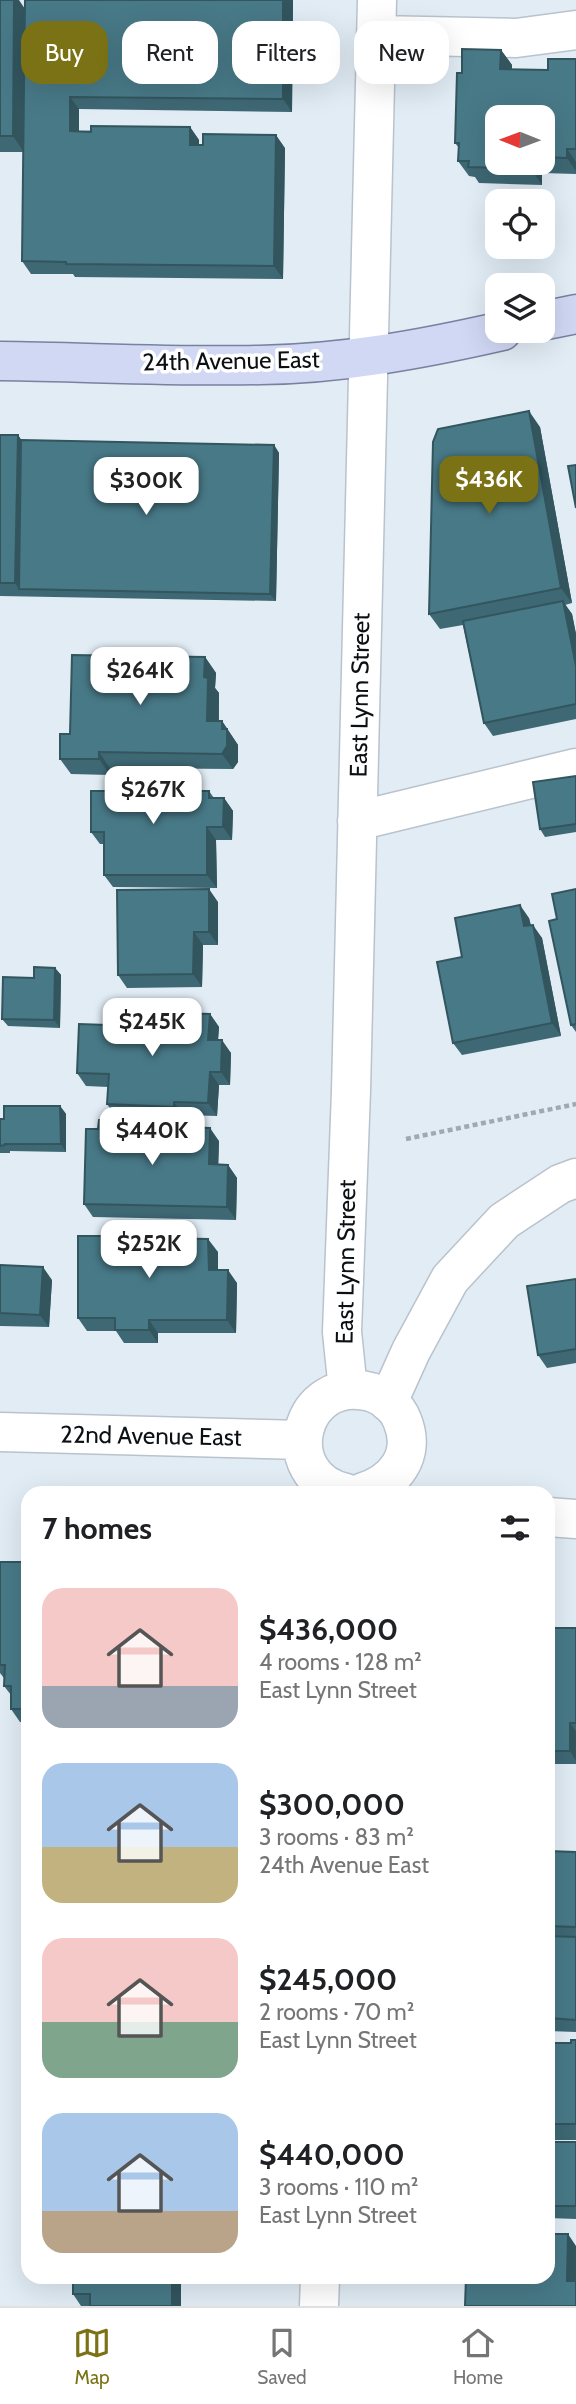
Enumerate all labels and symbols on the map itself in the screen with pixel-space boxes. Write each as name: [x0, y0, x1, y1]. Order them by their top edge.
north arrow: [485, 105, 555, 175]
street label: 24th Avenue East: [142, 344, 320, 377]
pin: $436K: [440, 456, 538, 516]
pin: $300K: [97, 458, 195, 517]
street label: East Lynn Street: [344, 613, 375, 777]
pin: $264K: [91, 648, 189, 707]
pin: $267K: [104, 766, 202, 826]
pin: $245K: [103, 998, 201, 1058]
pin: $440K: [103, 1108, 201, 1167]
street label: East Lynn Street: [330, 1180, 361, 1344]
pin: $252K: [100, 1220, 198, 1280]
street label: 22nd Avenue East: [60, 1419, 242, 1452]

